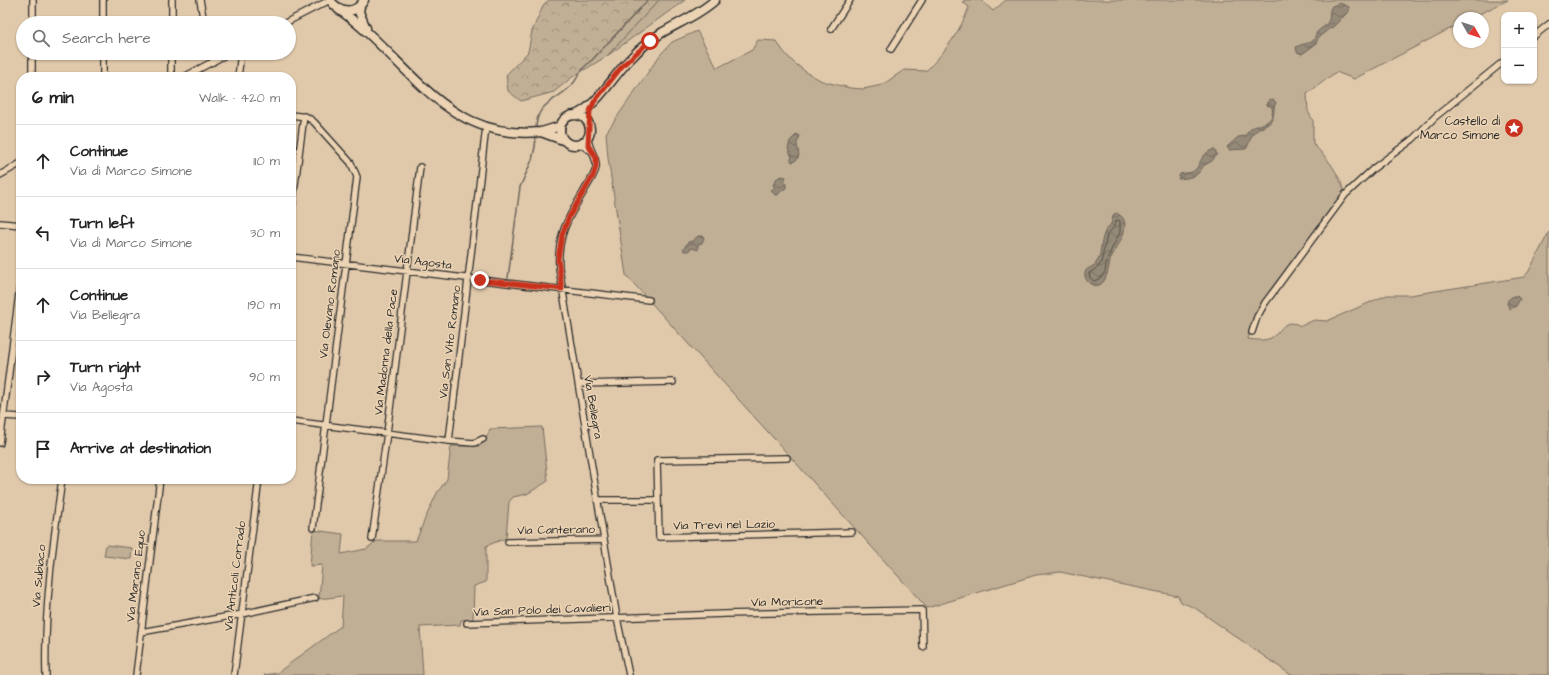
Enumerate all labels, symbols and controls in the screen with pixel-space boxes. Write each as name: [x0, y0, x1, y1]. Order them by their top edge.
north arrow: [1453, 12, 1489, 48]
map controls: [1501, 12, 1537, 84]
button: +: [1501, 12, 1537, 48]
search box: [16, 16, 296, 60]
icon: search: [30, 27, 52, 49]
text: Search here: [62, 28, 151, 49]
route start: [641, 32, 659, 50]
button: −: [1501, 48, 1537, 84]
text: 6 min: [32, 86, 74, 110]
text: Walk · 420 m: [199, 89, 280, 107]
place label: Castello di Marco Simone: [1420, 113, 1500, 144]
place icon: Castello di Marco Simone: [1503, 117, 1525, 139]
text: Continue: [70, 141, 128, 162]
icon: ahead: [32, 150, 54, 172]
text: 110 m: [253, 152, 280, 170]
text: Via di Marco Simone: [70, 162, 192, 180]
text: Turn left: [70, 213, 134, 234]
icon: left: [32, 222, 54, 244]
text: 30 m: [250, 224, 280, 242]
text: Via di Marco Simone: [70, 234, 192, 252]
street label: Via Olevano Romano: [315, 248, 345, 360]
street label: Via Agosta: [393, 250, 453, 275]
route end: [471, 271, 489, 289]
street label: Via San Vito Romano: [435, 284, 465, 400]
text: Continue: [70, 285, 128, 306]
street label: Via Madonna della Pace: [370, 287, 402, 416]
icon: ahead: [32, 294, 54, 316]
text: 190 m: [247, 296, 280, 314]
text: Via Bellegra: [70, 306, 140, 324]
text: Turn right: [70, 357, 141, 378]
icon: right: [32, 366, 54, 388]
text: 90 m: [249, 368, 280, 386]
street label: Via Bellegra: [578, 374, 607, 440]
text: Via Agosta: [70, 378, 133, 396]
icon: arrive: [32, 438, 54, 460]
text: Arrive at destination: [70, 438, 211, 459]
street label: Via Trevi nel Lazio: [673, 516, 775, 534]
street label: Via Anticoli Corrado: [220, 520, 250, 632]
street label: Via Canterano: [517, 521, 595, 539]
street label: Via Marano Equo: [122, 529, 150, 623]
street label: Via Subiaco: [28, 544, 50, 608]
street label: Via Moricone: [751, 593, 824, 611]
street label: Via San Polo dei Cavalieri: [473, 599, 611, 621]

